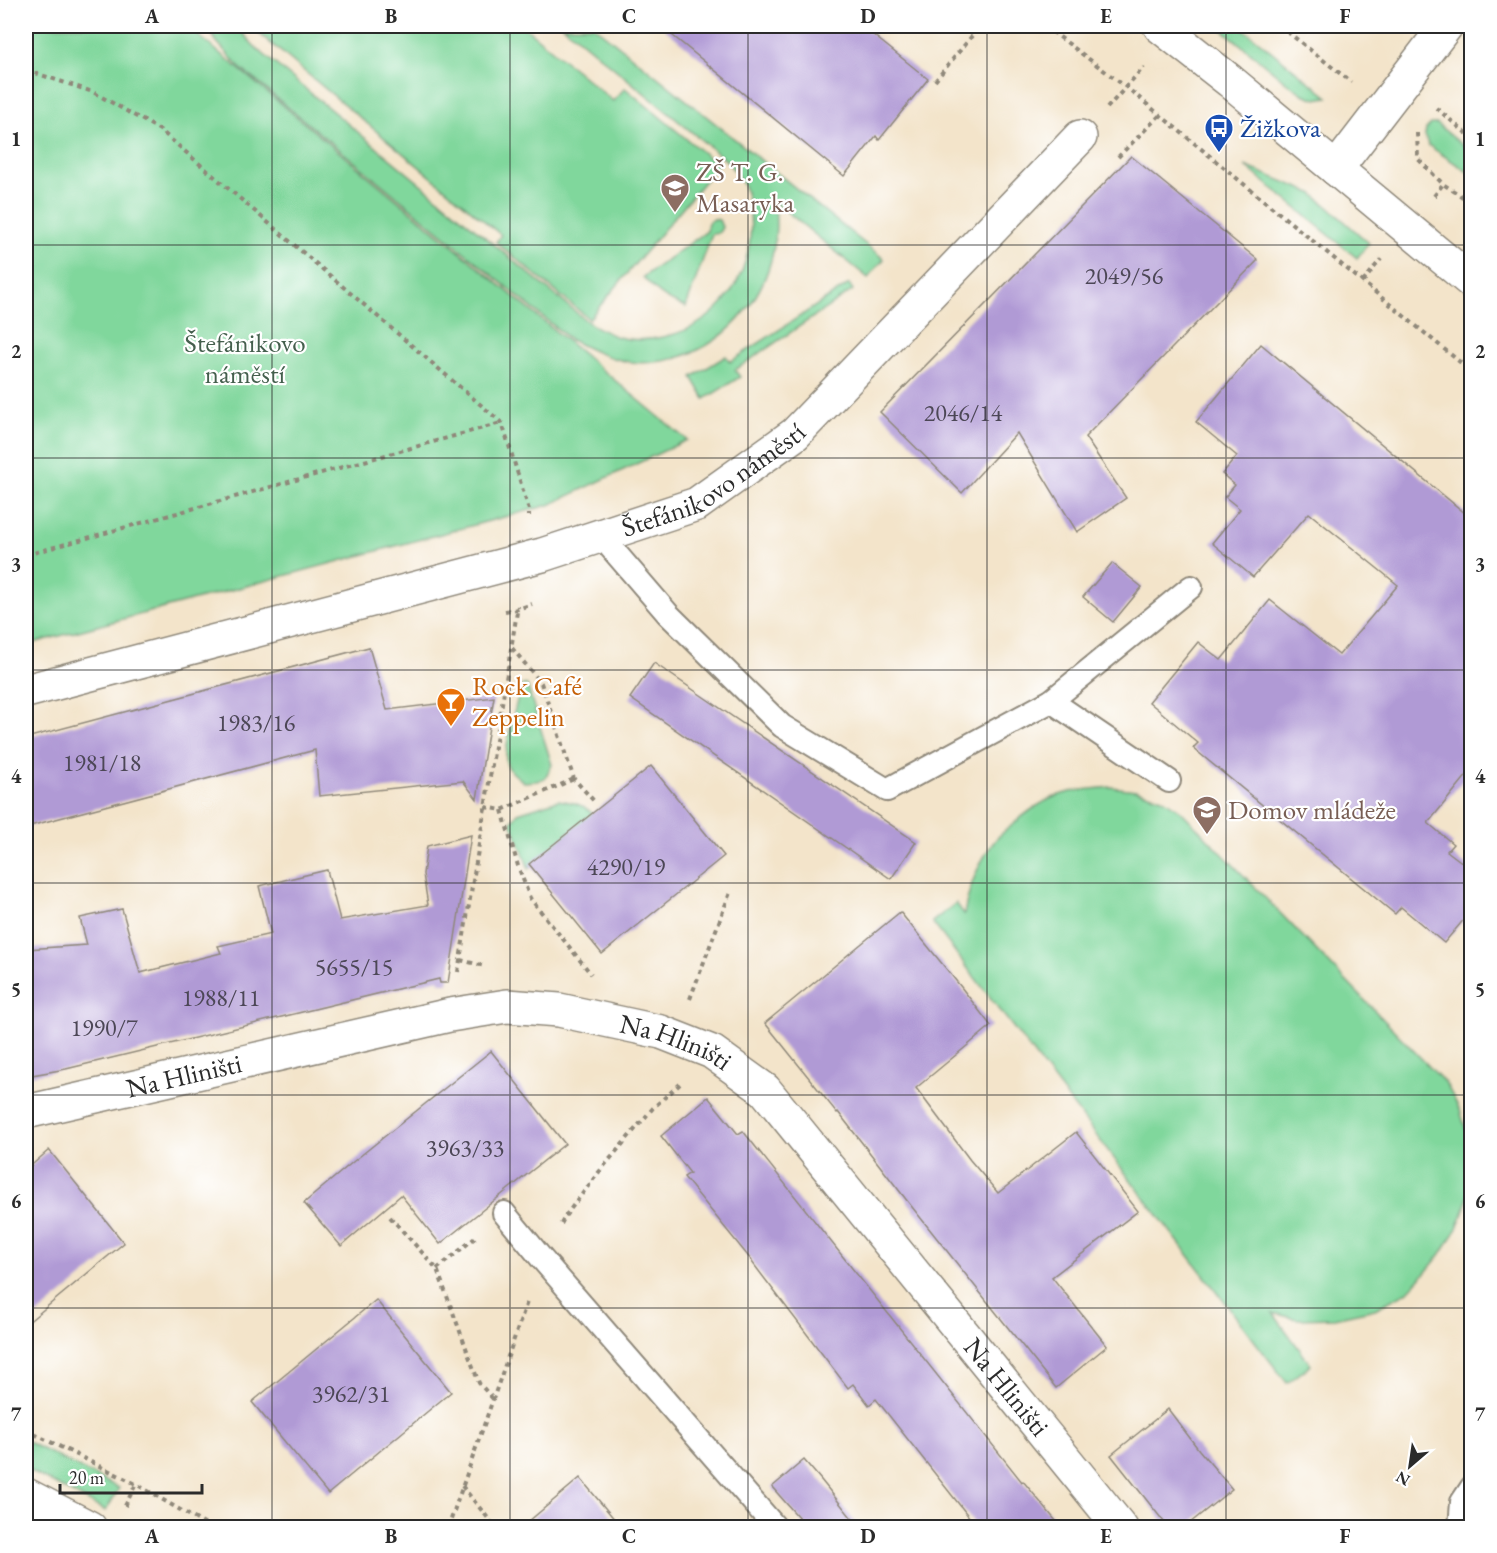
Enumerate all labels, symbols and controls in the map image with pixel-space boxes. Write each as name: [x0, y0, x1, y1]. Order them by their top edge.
text: A: [144, 3, 160, 29]
text: B: [385, 3, 397, 29]
text: C: [622, 3, 636, 29]
text: D: [860, 3, 876, 29]
text: E: [1100, 3, 1112, 29]
text: F: [1340, 3, 1351, 29]
place label: Žižkova: [1240, 110, 1321, 145]
bus stop icon: Žižkova: [1203, 112, 1235, 154]
text: 1: [11, 126, 21, 152]
text: 1: [1475, 126, 1485, 152]
place label: ZŠ T. G. Masaryka: [696, 154, 795, 220]
school or university icon: ZŠ T. G. Masaryka: [659, 172, 691, 214]
house number: 2049/56: [1085, 260, 1163, 291]
park label: Štefánikovo náměstí: [184, 325, 306, 391]
text: 2: [11, 338, 22, 364]
text: 2: [1475, 338, 1486, 364]
house number: 2046/14: [924, 397, 1003, 428]
street label: Štefánikovo náměstí: [617, 415, 813, 545]
text: 3: [11, 551, 21, 577]
text: 3: [1475, 551, 1485, 577]
place label: Rock Café Zeppelin: [472, 668, 582, 734]
bar icon: Rock Café Zeppelin: [435, 686, 467, 728]
house number: 1983/16: [217, 707, 295, 738]
house number: 1981/18: [63, 747, 141, 778]
text: 4: [11, 763, 22, 789]
text: 4: [1475, 763, 1486, 789]
place label: Domov mládeže: [1228, 792, 1396, 827]
school or university icon: Domov mládeže: [1191, 794, 1223, 836]
house number: 4290/19: [587, 851, 666, 882]
house number: 5655/15: [315, 951, 393, 982]
text: 5: [11, 976, 21, 1002]
text: 5: [1475, 976, 1485, 1002]
house number: 1988/11: [182, 982, 260, 1013]
street label: Na Hliništi: [617, 1006, 740, 1078]
house number: 1990/7: [70, 1012, 138, 1043]
street label: Na Hliništi: [123, 1045, 245, 1106]
house number: 3963/33: [426, 1132, 504, 1163]
text: 6: [11, 1188, 22, 1214]
text: 6: [1475, 1188, 1486, 1214]
street label: Na Hliništi: [956, 1330, 1058, 1444]
house number: 3962/31: [312, 1378, 390, 1409]
text: 7: [11, 1401, 22, 1427]
text: 7: [1475, 1401, 1486, 1427]
north arrow: [1380, 1436, 1440, 1496]
scale bar: [60, 1457, 202, 1495]
text: 20 m: [69, 1466, 104, 1489]
text: N: [1392, 1466, 1414, 1491]
text: A: [144, 1523, 160, 1549]
text: B: [385, 1523, 397, 1549]
text: C: [622, 1523, 636, 1549]
text: D: [860, 1523, 876, 1549]
text: E: [1100, 1523, 1112, 1549]
text: F: [1340, 1523, 1351, 1549]

